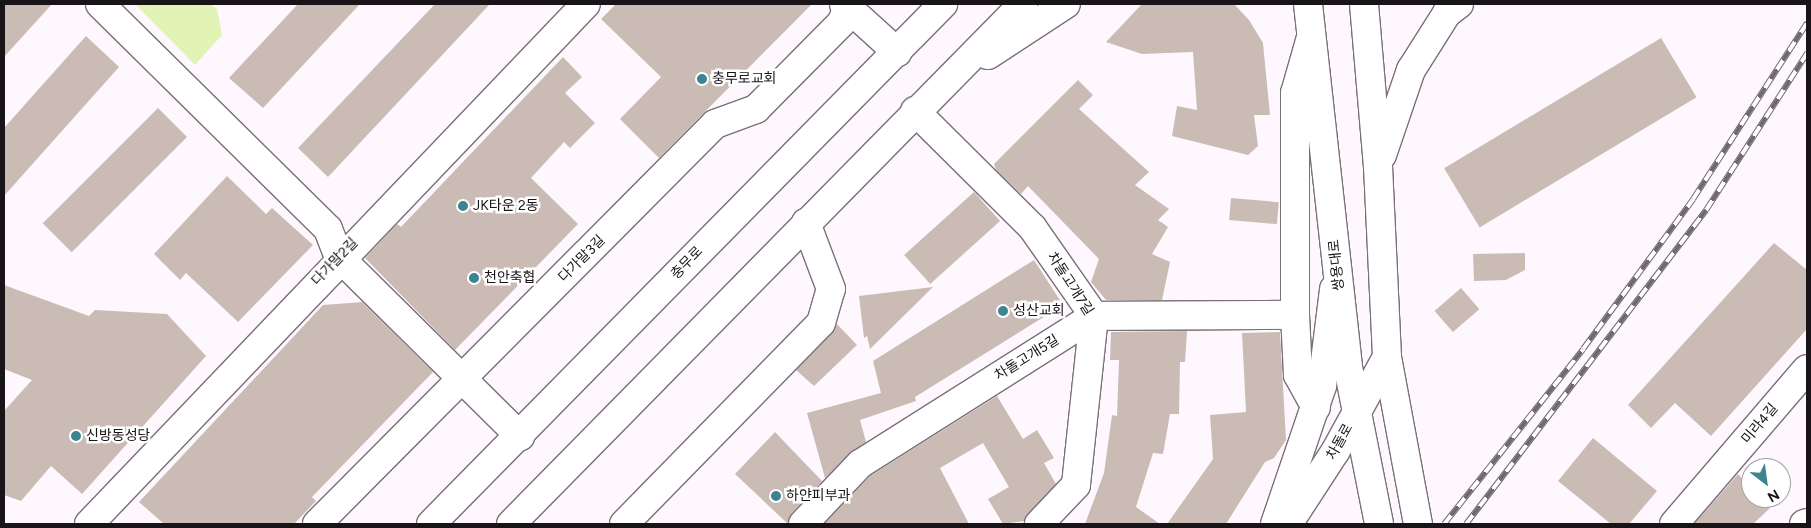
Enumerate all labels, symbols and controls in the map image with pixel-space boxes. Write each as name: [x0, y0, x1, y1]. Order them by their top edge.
place label: 충무로교회: [712, 71, 776, 87]
marker: 충무로교회: [696, 73, 708, 85]
place label: JK타운 2동: [473, 198, 539, 214]
marker: JK타운 2동: [457, 200, 469, 212]
street label: 다가말3길: [555, 232, 609, 286]
street label: 다가말2길: [308, 235, 362, 289]
street label: 쌍용대로: [1326, 239, 1348, 291]
street label: 충무로: [668, 243, 706, 283]
street label: 차돌고개7길: [1043, 249, 1097, 319]
place label: 천안축협: [484, 270, 536, 286]
marker: 천안축협: [468, 272, 480, 284]
place label: 성산교회: [1013, 303, 1065, 319]
marker: 성산교회: [997, 305, 1009, 317]
street label: 차돌고개5길: [992, 332, 1062, 384]
street label: 미라4길: [1738, 400, 1782, 448]
street label: 차돌로: [1323, 421, 1357, 463]
place label: 신방동성당: [86, 428, 150, 444]
marker: 신방동성당: [70, 430, 82, 442]
north arrow: [1741, 458, 1791, 508]
text: N: [1764, 485, 1782, 506]
place label: 하얀피부과: [786, 488, 850, 504]
marker: 하얀피부과: [770, 490, 782, 502]

